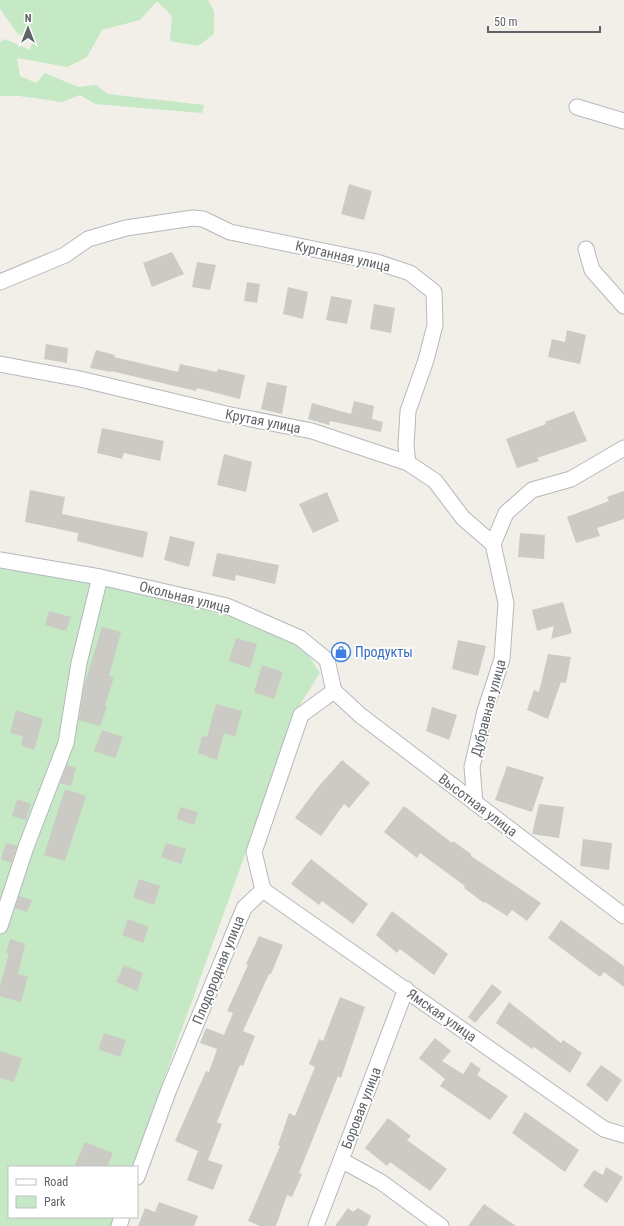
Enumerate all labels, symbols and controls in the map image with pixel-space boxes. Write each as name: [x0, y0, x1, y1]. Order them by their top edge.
north arrow: [8, 8, 48, 48]
scale bar: [488, 8, 600, 34]
text: N: [25, 12, 32, 25]
text: 50 m: [494, 15, 518, 29]
street label: Курганная улица: [294, 237, 392, 275]
street label: Крутая улица: [224, 406, 302, 436]
street label: Окольная улица: [138, 578, 232, 616]
shop icon: Продукты: [330, 641, 352, 663]
place label: Продукты: [355, 644, 413, 660]
street label: Дубравная улица: [467, 658, 509, 758]
street label: Высотная улица: [436, 770, 520, 840]
street label: Плодородная улица: [189, 913, 247, 1027]
street label: Ямская улица: [404, 985, 480, 1045]
street label: Боровая улица: [338, 1065, 384, 1151]
legend: [8, 1166, 138, 1218]
text: Road: [44, 1175, 68, 1189]
text: Park: [44, 1195, 66, 1209]

